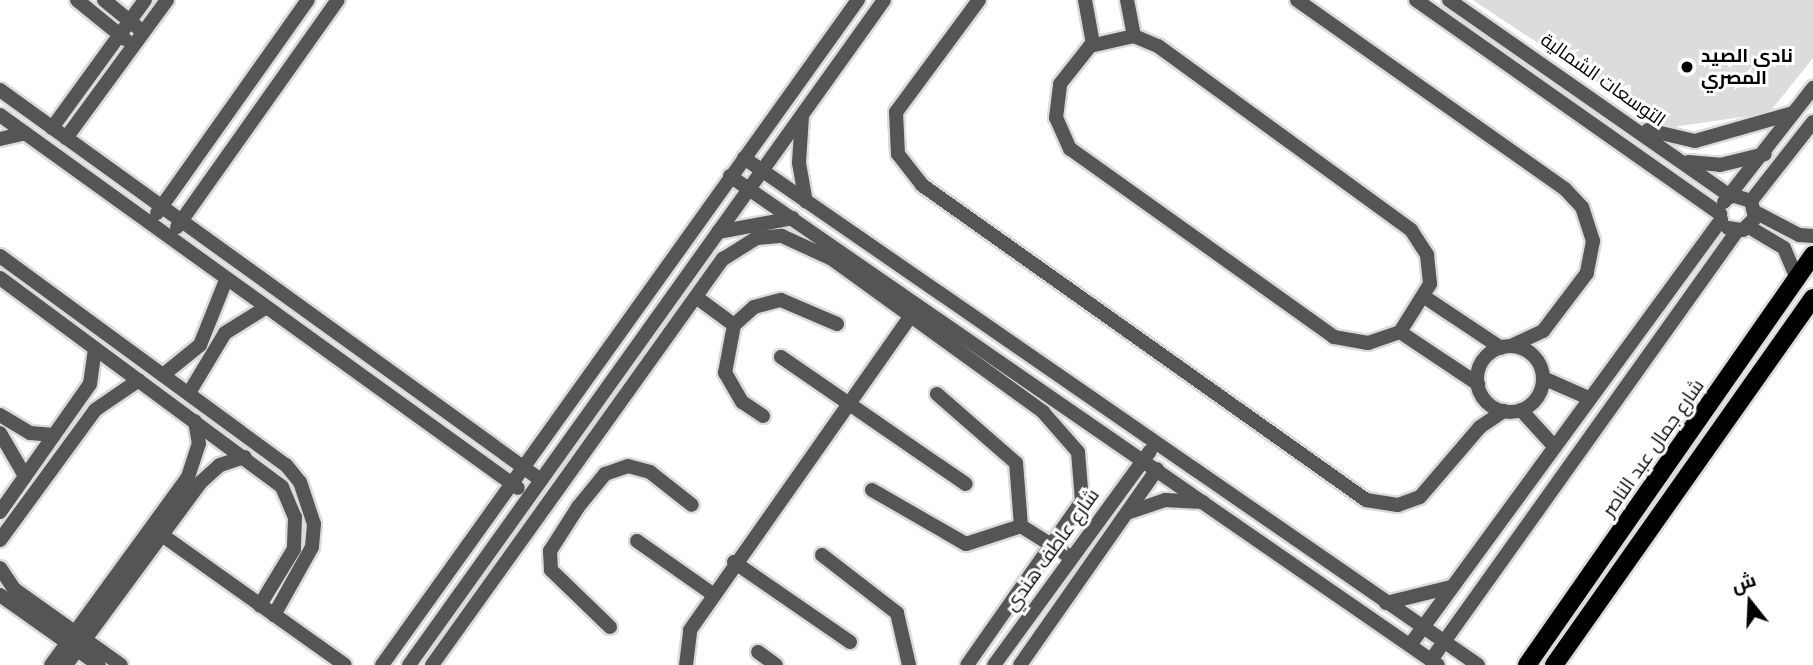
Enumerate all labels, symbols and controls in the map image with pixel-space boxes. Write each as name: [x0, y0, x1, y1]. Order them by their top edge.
street label: التوسعات الشمالية: [1536, 28, 1670, 132]
place label: نادى الصيد المصري: [1701, 45, 1793, 89]
marker: نادى الصيد المصري: [1679, 59, 1695, 75]
street label: شارع جمال عبد الناصر: [1597, 375, 1709, 521]
street label: شارع عاطف هندي: [1000, 484, 1104, 616]
text: ش: [1728, 566, 1759, 598]
north arrow: [1715, 567, 1785, 637]

